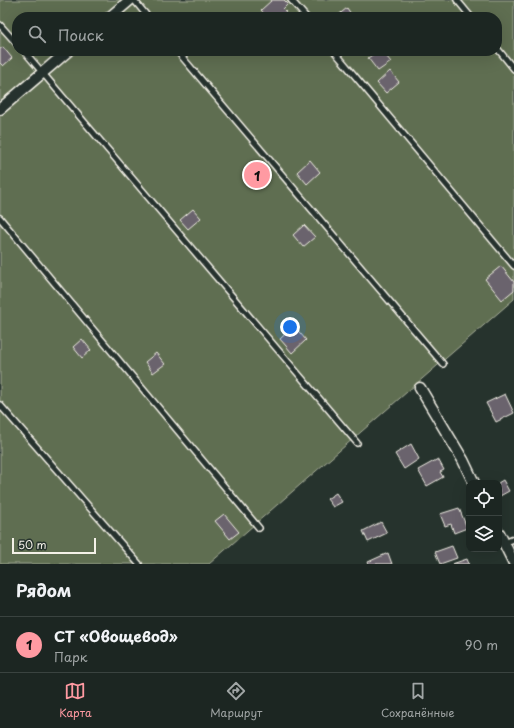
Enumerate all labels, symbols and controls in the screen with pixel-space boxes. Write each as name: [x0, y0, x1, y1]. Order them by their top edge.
search box: [12, 12, 502, 56]
icon: search: [26, 23, 48, 45]
text: Поиск: [58, 23, 104, 46]
pin: 1: [244, 160, 270, 190]
your location: [280, 317, 300, 337]
map controls: [466, 480, 502, 552]
button: locate: [466, 480, 502, 516]
button: layers: [466, 516, 502, 552]
scale bar: [12, 536, 96, 555]
text: 50 m: [18, 536, 47, 553]
text: Рядом: [16, 577, 71, 603]
text: СТ «Овощевод»: [54, 624, 178, 647]
text: 1: [26, 635, 32, 654]
text: 90 m: [465, 635, 498, 654]
text: Парк: [54, 647, 88, 666]
tab: Карта: [59, 680, 92, 721]
tab: Маршрут: [210, 680, 262, 721]
tab: Сохранённые: [381, 680, 455, 721]

